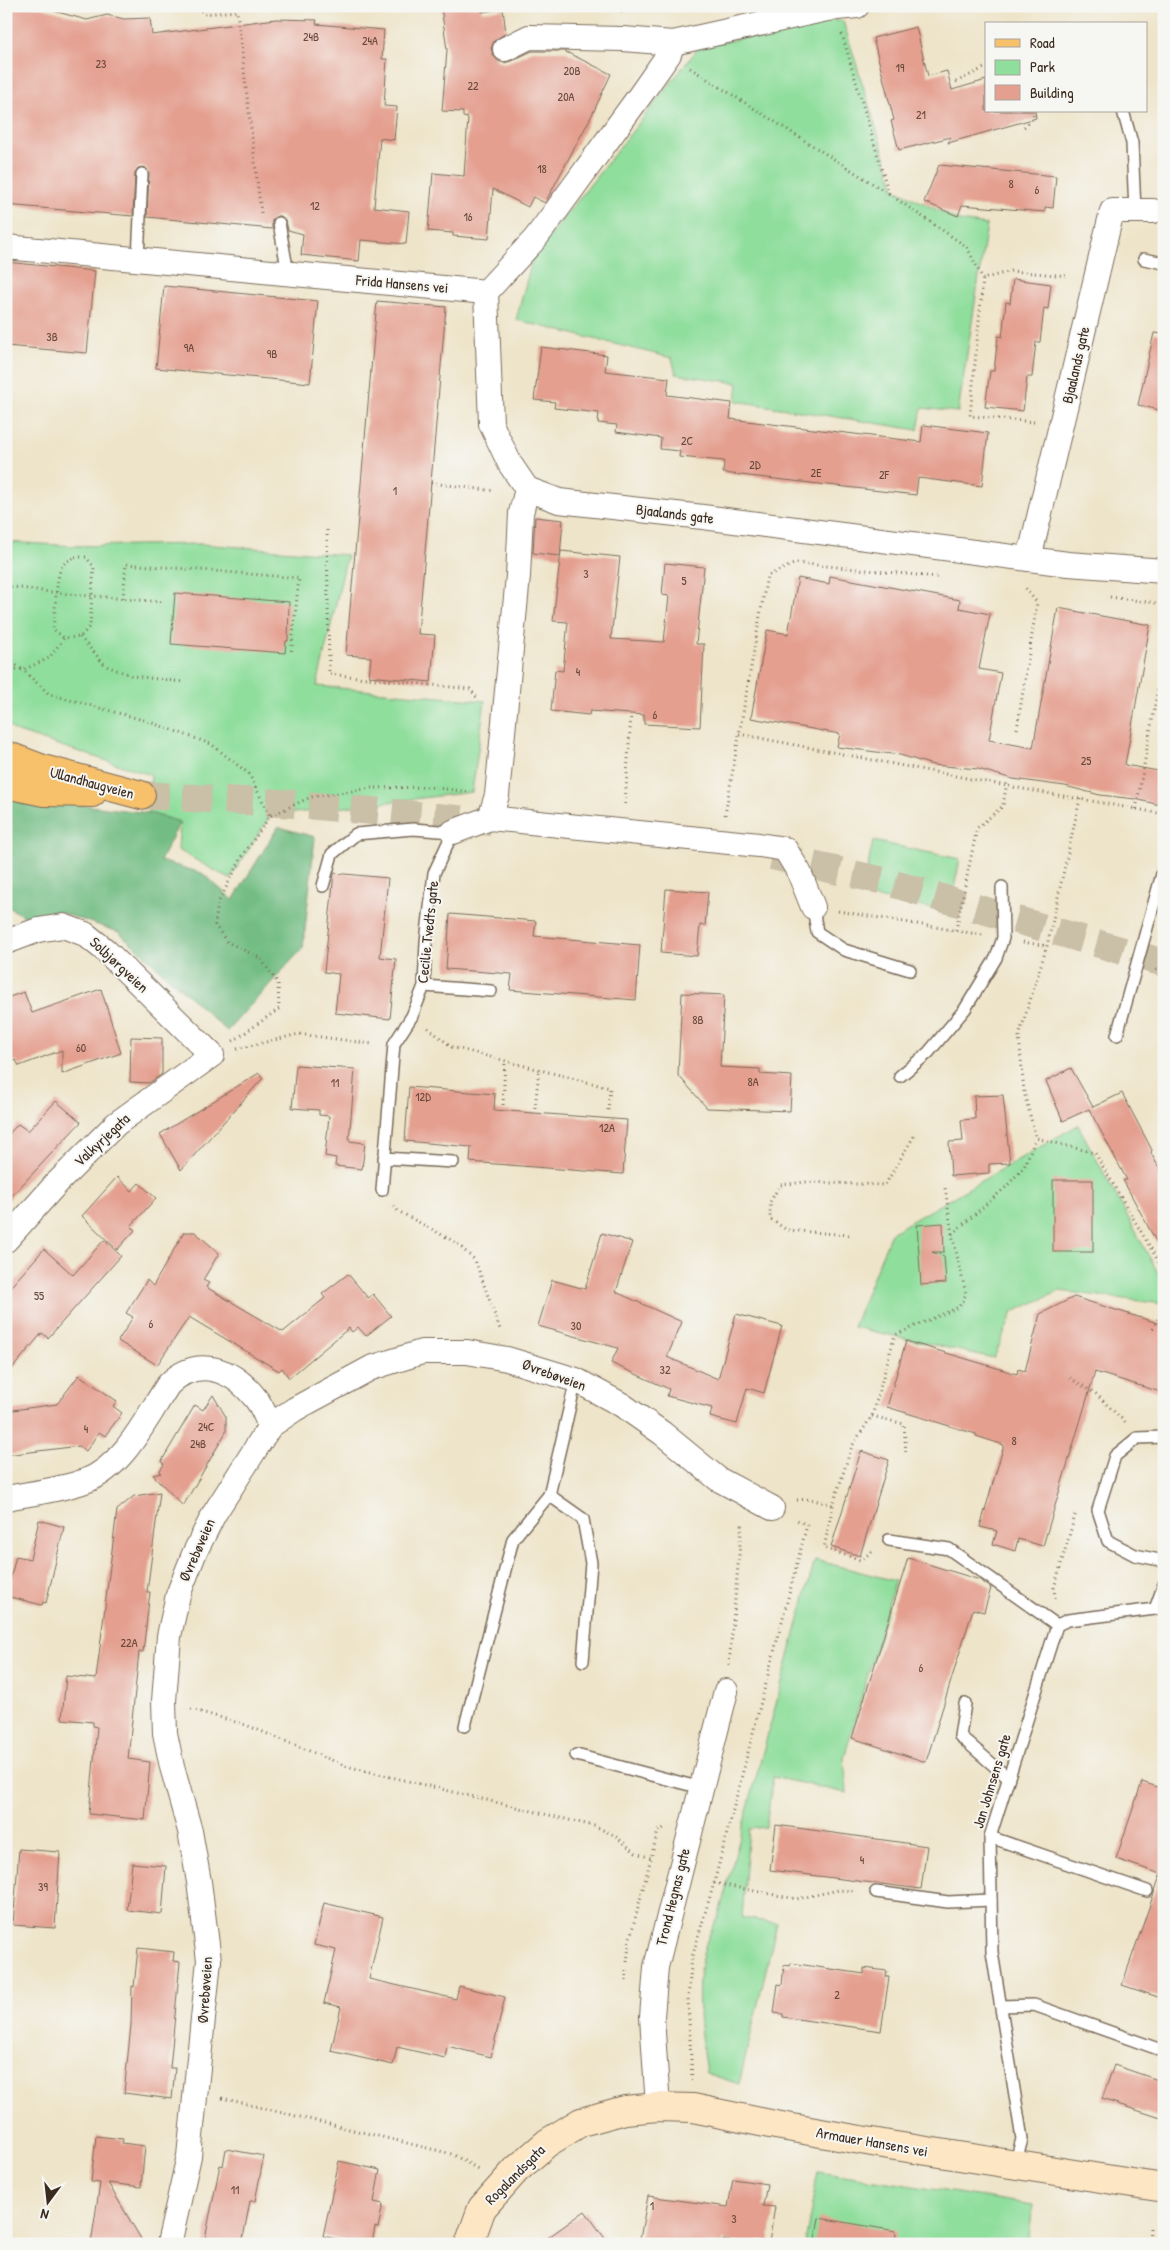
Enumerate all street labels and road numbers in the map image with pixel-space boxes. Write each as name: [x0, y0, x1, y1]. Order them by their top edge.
street label: Frida Hansens vei: [354, 269, 449, 298]
street label: Bjaalands gate: [1056, 324, 1095, 405]
street label: Bjaalands gate: [635, 498, 715, 529]
street label: Ullandhaugveien: [48, 761, 137, 804]
street label: Cecilie Tvedts gate: [412, 880, 443, 984]
street label: Solbjørgveien: [85, 932, 154, 998]
street label: Valkyrjegata: [69, 1108, 134, 1171]
street label: Øvrebøveien: [519, 1353, 589, 1396]
street label: Øvrebøveien: [173, 1515, 220, 1585]
street label: Jan Johnsens gate: [967, 1731, 1016, 1831]
street label: Trond Hegnas gate: [650, 1846, 695, 1948]
street label: Øvrebøveien: [192, 1956, 217, 2024]
street label: Armauer Hansens vei: [815, 2121, 930, 2162]
street label: Rogalandsgata: [480, 2140, 549, 2209]

